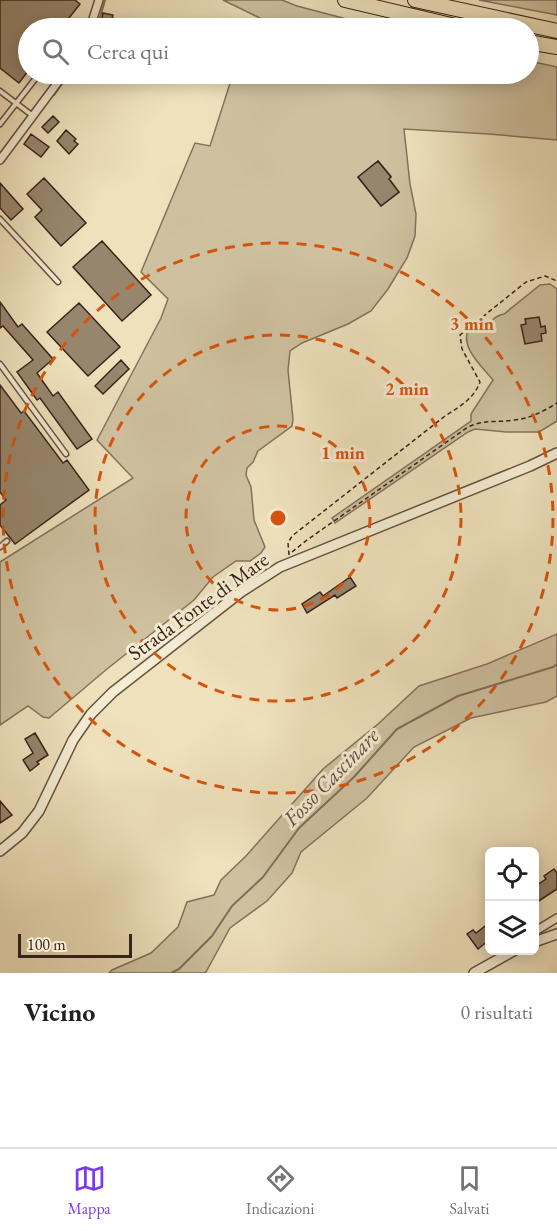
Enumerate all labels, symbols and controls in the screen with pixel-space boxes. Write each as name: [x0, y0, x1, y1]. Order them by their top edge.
search box: [18, 18, 539, 84]
icon: search: [39, 35, 72, 68]
text: Cerca qui: [87, 37, 169, 66]
text: 3 min: [450, 312, 494, 335]
text: 2 min: [385, 377, 429, 400]
text: 1 min: [321, 441, 365, 464]
centre of rings: [268, 508, 288, 528]
street label: Strada Fonte di Mare: [122, 546, 274, 666]
water label: Fosso Cascinare: [276, 721, 386, 833]
map controls: [485, 847, 539, 955]
button: locate: [485, 847, 539, 901]
button: layers: [485, 901, 539, 955]
scale bar: [18, 931, 132, 958]
text: 100 m: [27, 934, 66, 955]
text: Vicino: [24, 995, 95, 1029]
text: 0 risultati: [461, 999, 533, 1025]
tab: Mappa: [68, 1162, 111, 1219]
tab: Indicazioni: [246, 1162, 314, 1219]
tab: Salvati: [450, 1162, 489, 1219]

